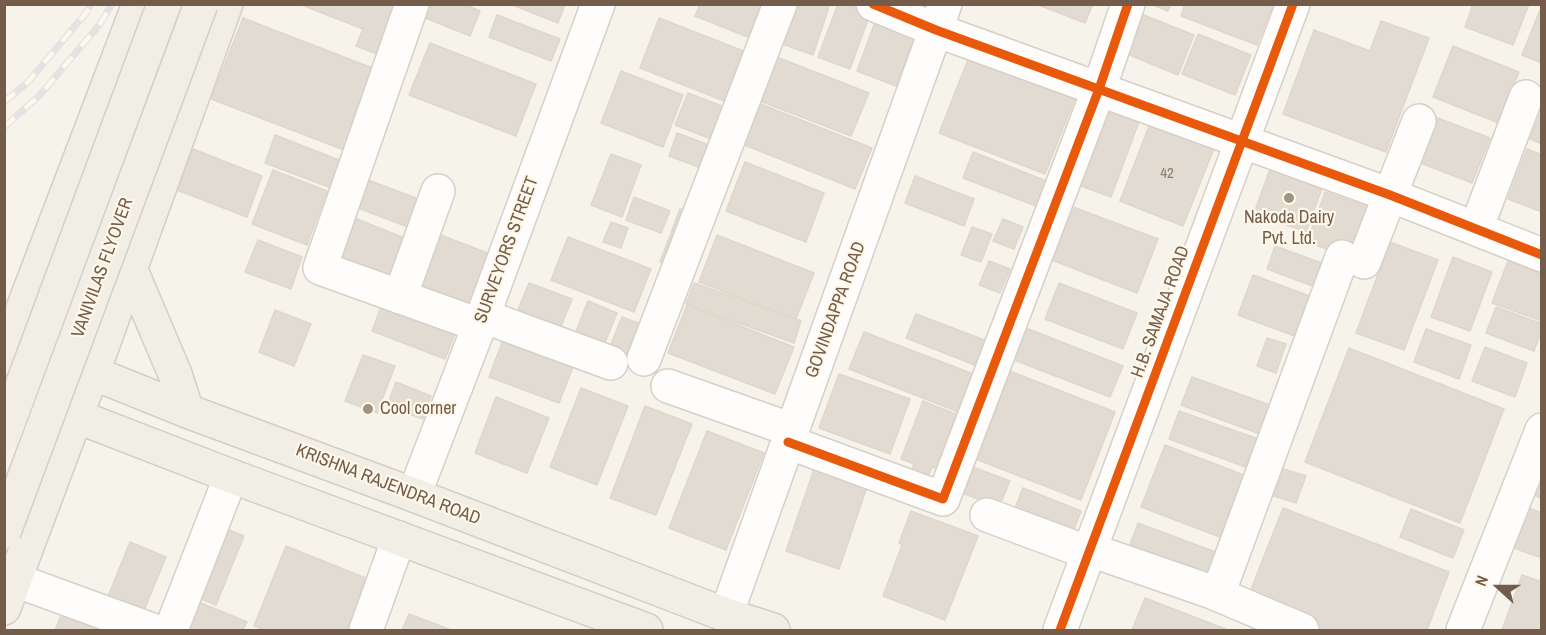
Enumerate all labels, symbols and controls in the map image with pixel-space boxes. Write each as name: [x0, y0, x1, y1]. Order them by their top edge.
house number: 42: [1160, 165, 1174, 183]
street label: SURVEYORS STREET: [470, 174, 544, 326]
marker: Nakoda Dairy Pvt. Ltd.: [1282, 191, 1296, 205]
street label: VANIVILAS FLYOVER: [68, 195, 138, 341]
place label: Nakoda Dairy Pvt. Ltd.: [1244, 207, 1334, 250]
street label: GOVINDAPPA ROAD: [801, 239, 871, 381]
street label: H.B. SAMAJA ROAD: [1127, 243, 1195, 381]
place label: Cool corner: [380, 398, 456, 420]
marker: Cool corner: [361, 402, 375, 416]
street label: KRISHNA RAJENDRA ROAD: [293, 440, 483, 530]
north arrow: [1468, 557, 1528, 617]
text: N: [1469, 572, 1493, 589]

